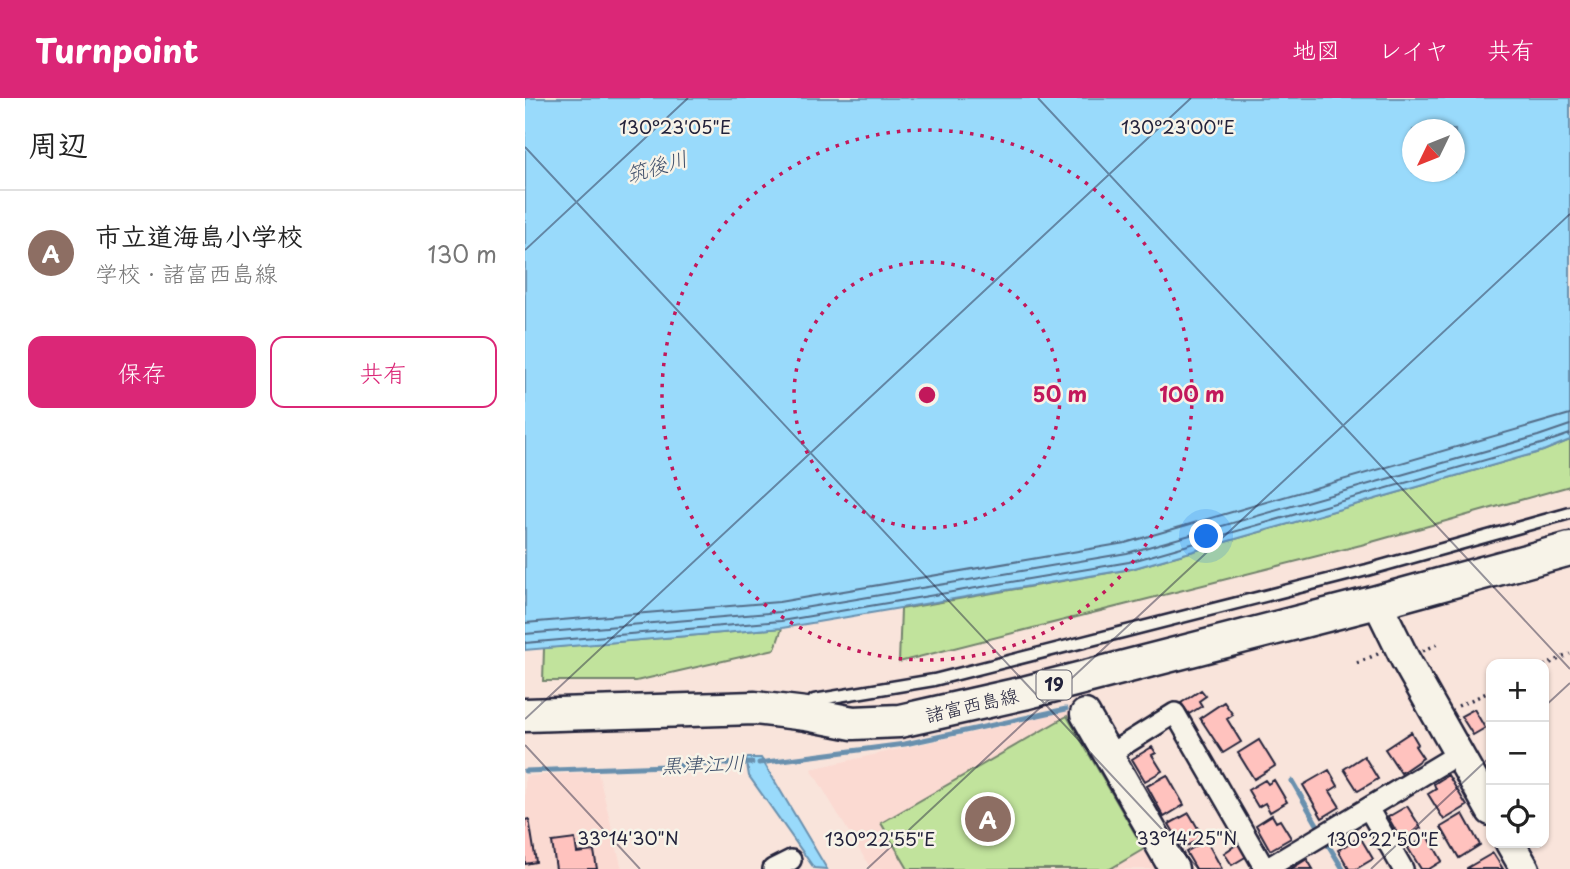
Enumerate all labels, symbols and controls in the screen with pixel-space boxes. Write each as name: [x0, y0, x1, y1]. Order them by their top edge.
text: Turnpoint: [35, 24, 199, 74]
text: 地図: [1292, 31, 1340, 67]
text: レイヤ: [1378, 31, 1449, 67]
text: 共有: [1487, 31, 1535, 67]
text: 130°23'05"E: [619, 113, 731, 140]
text: 130°23'00"E: [1121, 113, 1235, 140]
north arrow: [1402, 119, 1465, 182]
text: 周辺: [28, 121, 88, 166]
water label: 筑後川: [622, 141, 691, 189]
text: 市立道海島小学校: [95, 216, 303, 255]
text: A: [42, 236, 60, 271]
text: 130 m: [427, 236, 497, 271]
text: 学校 · 諸富西島線: [95, 255, 278, 290]
button: 保存: [28, 336, 256, 408]
button: 共有: [270, 336, 497, 408]
text: 50 m: [1033, 377, 1087, 409]
text: 100 m: [1159, 377, 1225, 409]
centre of rings: [915, 383, 939, 407]
your location: [1189, 519, 1223, 553]
map controls: [1486, 659, 1549, 848]
button: +: [1486, 659, 1549, 722]
road number: 19: [1037, 670, 1071, 700]
street label: 諸富西島線: [922, 680, 1021, 728]
button: −: [1486, 722, 1549, 785]
water label: 黒津江川: [660, 746, 745, 780]
button: locate: [1486, 785, 1549, 848]
pin: A: [965, 793, 1011, 845]
text: 33°14'30"N: [577, 824, 679, 851]
text: 33°14'25"N: [1137, 824, 1237, 851]
text: 130°22'55"E: [825, 825, 935, 852]
text: 130°22'50"E: [1327, 825, 1439, 852]

